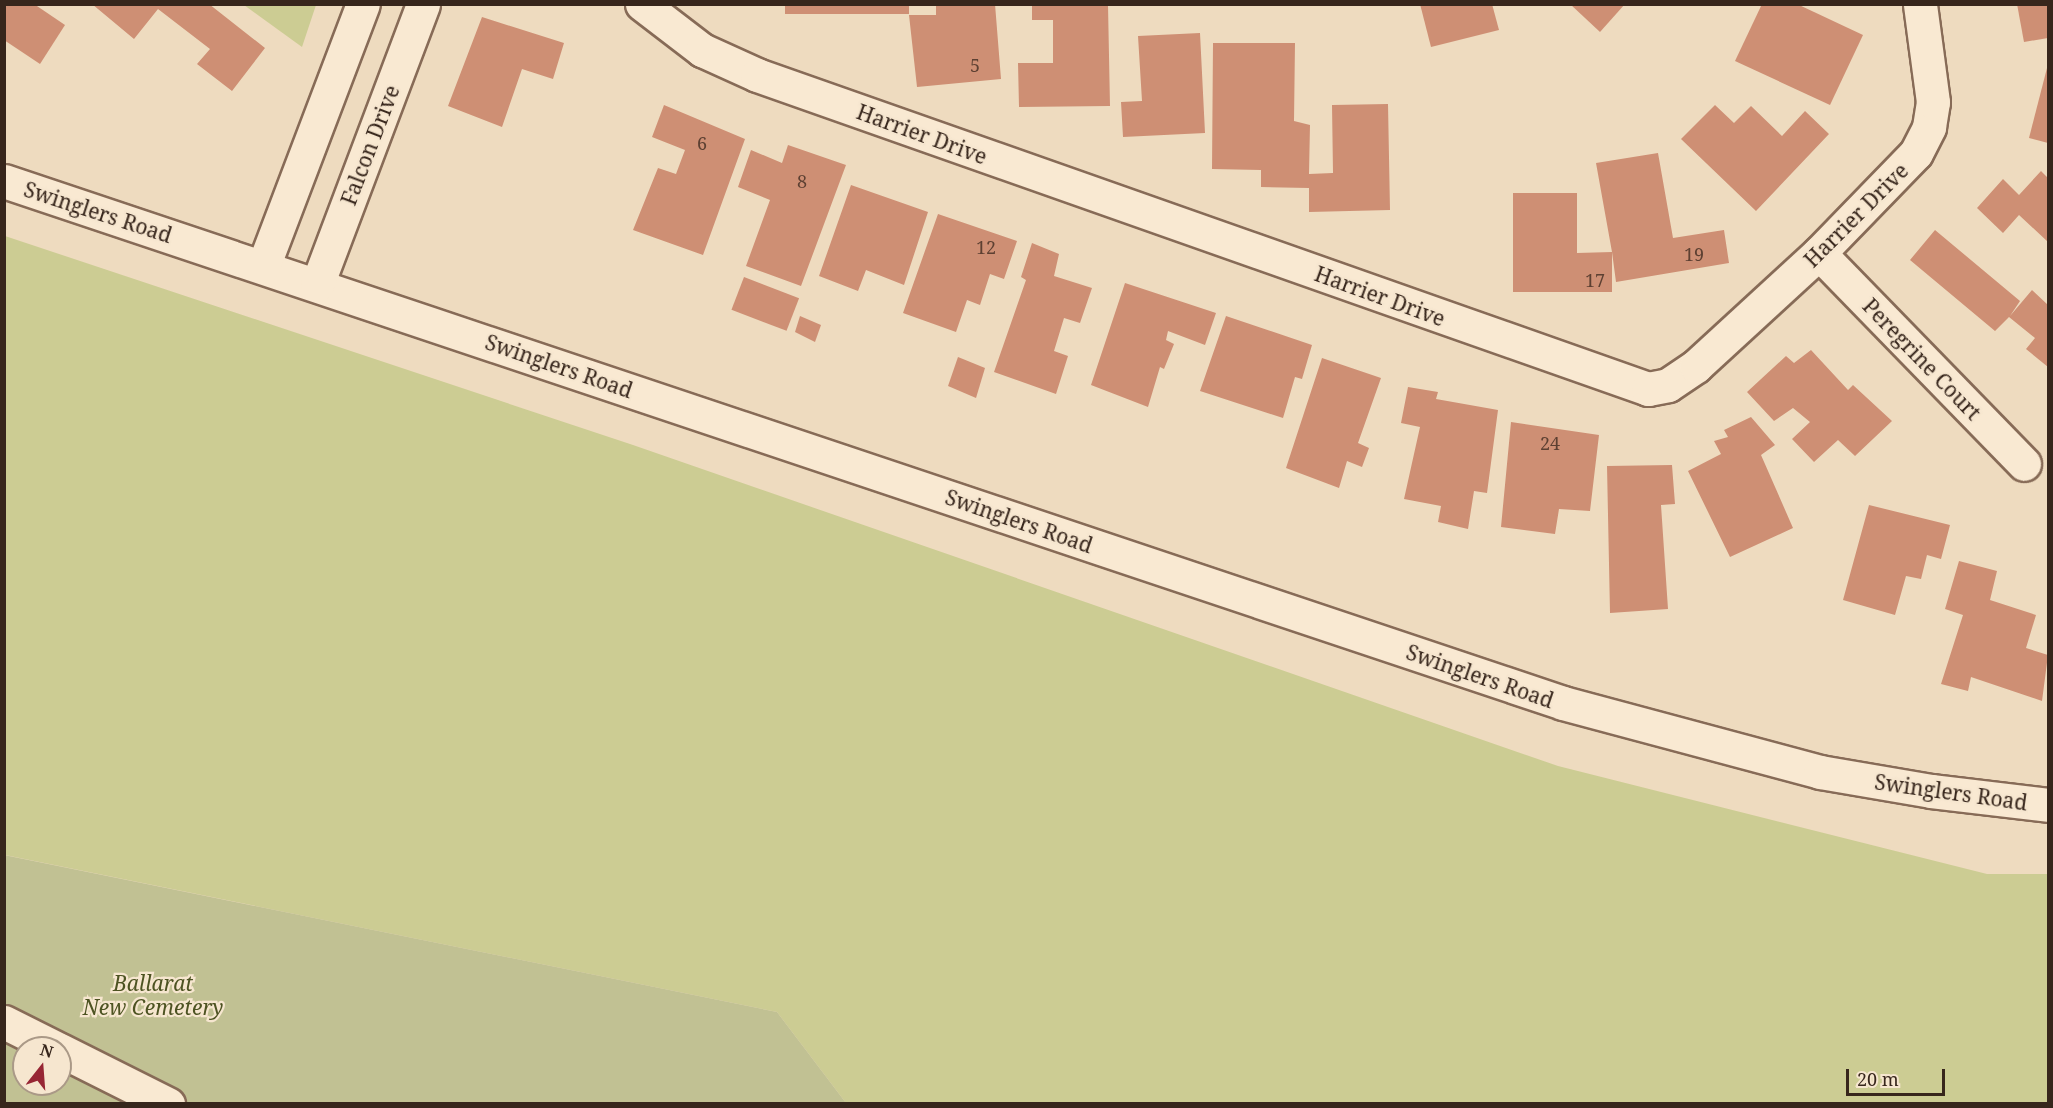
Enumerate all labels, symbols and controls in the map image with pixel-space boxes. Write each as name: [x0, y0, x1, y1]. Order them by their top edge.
house number: 5: [970, 54, 980, 76]
street label: Falcon Drive: [336, 81, 404, 209]
street label: Harrier Drive: [853, 99, 991, 169]
house number: 6: [697, 132, 707, 154]
street label: Harrier Drive: [1799, 158, 1913, 272]
house number: 8: [797, 170, 807, 192]
street label: Swinglers Road: [21, 176, 175, 248]
house number: 12: [976, 236, 996, 258]
house number: 19: [1684, 243, 1704, 265]
street label: Harrier Drive: [1311, 261, 1449, 331]
house number: 17: [1585, 269, 1605, 291]
street label: Peregrine Court: [1858, 293, 1986, 425]
street label: Swinglers Road: [482, 329, 636, 403]
house number: 24: [1540, 432, 1560, 454]
street label: Swinglers Road: [942, 484, 1096, 558]
street label: Swinglers Road: [1403, 639, 1557, 713]
street label: Swinglers Road: [1873, 769, 2029, 815]
park label: Ballarat New Cemetery: [83, 970, 223, 1020]
north arrow: [12, 1036, 72, 1096]
text: N: [37, 1038, 56, 1063]
scale bar: [1849, 1057, 1948, 1095]
text: 20 m: [1857, 1067, 1899, 1091]

